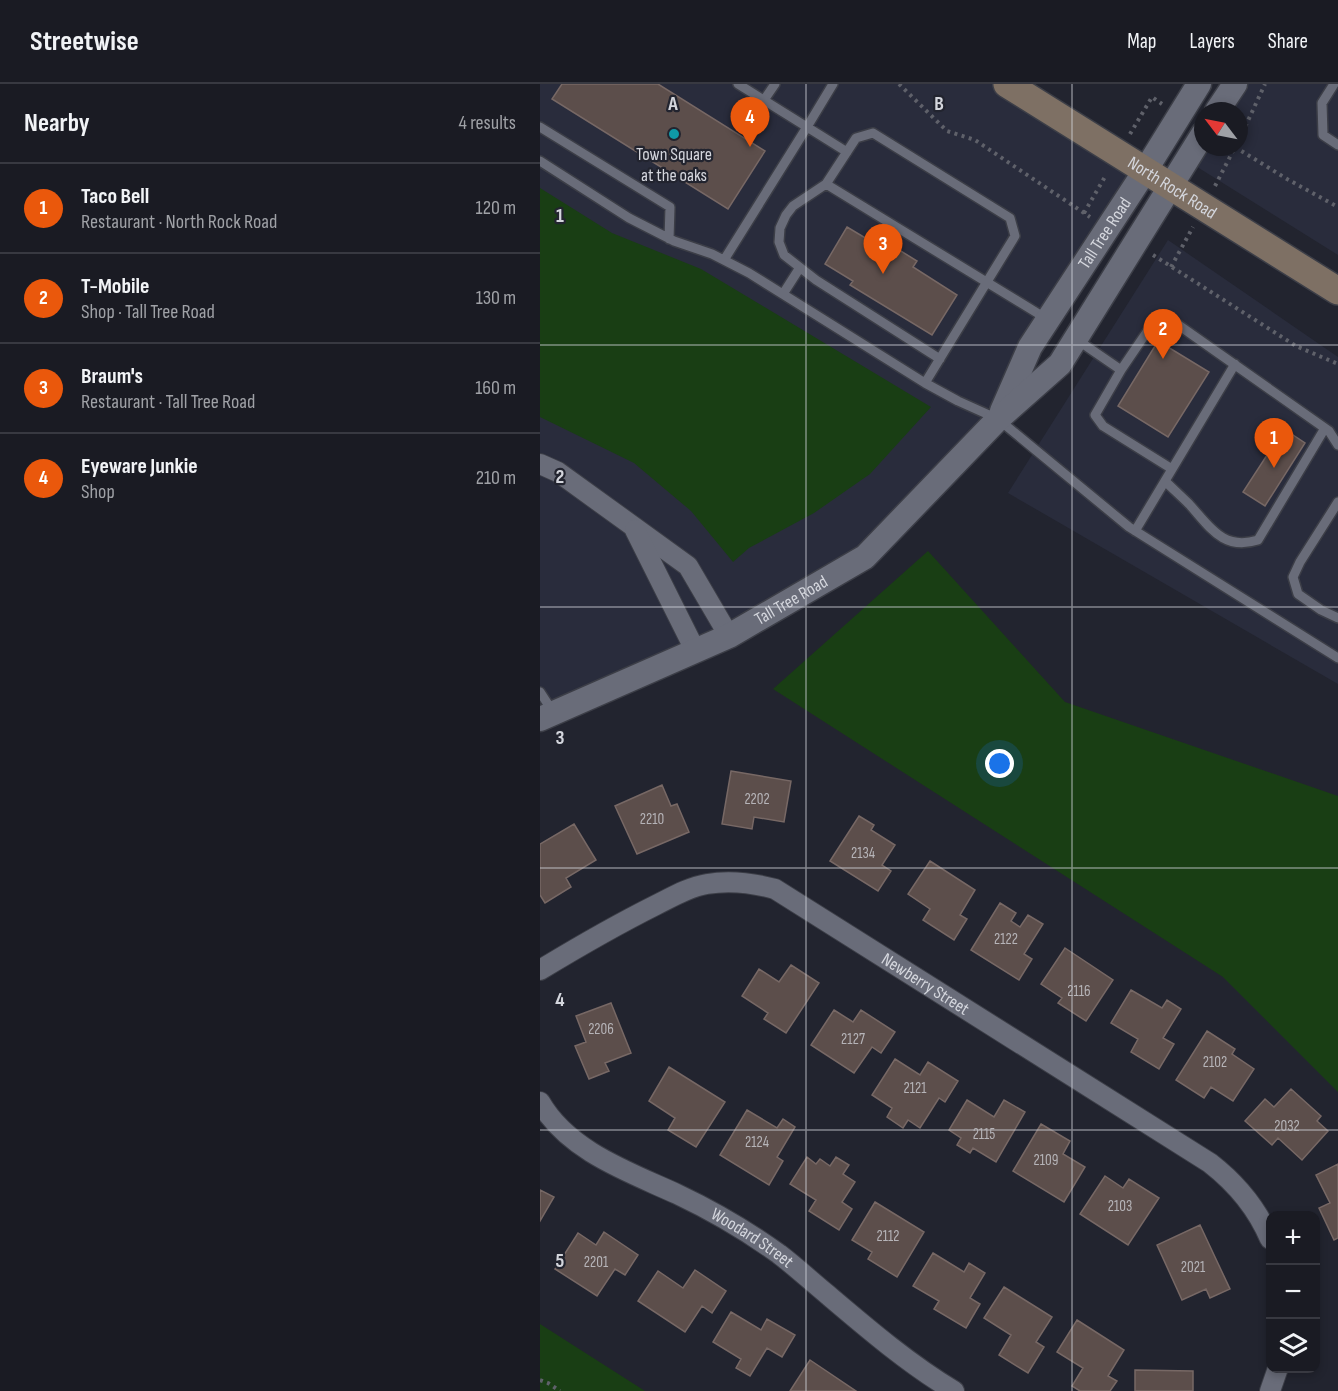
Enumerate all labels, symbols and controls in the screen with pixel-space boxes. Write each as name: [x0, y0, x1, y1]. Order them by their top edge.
text: Streetwise: [30, 25, 139, 58]
text: Map: [1127, 29, 1156, 54]
text: Layers: [1189, 29, 1235, 54]
text: Share: [1268, 29, 1308, 54]
text: A: [667, 92, 678, 116]
text: B: [934, 92, 944, 116]
pin: 4: [730, 98, 770, 147]
north arrow: [1194, 102, 1248, 156]
text: Nearby: [24, 108, 90, 139]
text: 4 results: [459, 111, 516, 135]
marker: Town Square at the oaks: [667, 127, 681, 141]
place label: Town Square at the oaks: [636, 144, 712, 186]
street label: North Rock Road: [1124, 152, 1221, 223]
text: Taco Bell: [81, 183, 149, 210]
street label: Tall Tree Road: [1074, 193, 1135, 273]
text: 1: [40, 196, 47, 220]
text: 120 m: [476, 196, 516, 220]
text: 1: [556, 204, 564, 228]
text: Restaurant · North Rock Road: [81, 210, 277, 234]
pin: 3: [864, 224, 902, 274]
text: T-Mobile: [81, 273, 149, 300]
text: 2: [39, 286, 48, 310]
text: 130 m: [476, 286, 516, 310]
text: Shop · Tall Tree Road: [81, 300, 215, 324]
pin: 2: [1144, 310, 1182, 359]
text: Braum's: [81, 363, 143, 390]
text: 3: [39, 376, 48, 400]
text: 160 m: [475, 376, 516, 400]
text: Restaurant · Tall Tree Road: [81, 390, 255, 414]
pin: 1: [1254, 418, 1294, 468]
text: Eyeware Junkie: [81, 453, 198, 480]
text: 2: [556, 465, 564, 489]
text: 4: [39, 466, 48, 490]
text: 210 m: [476, 466, 516, 490]
text: Shop: [81, 480, 115, 504]
street label: Tall Tree Road: [751, 571, 831, 629]
text: 3: [556, 726, 565, 750]
your location: [985, 749, 1014, 778]
house number: 2202: [744, 790, 770, 809]
house number: 2210: [640, 810, 664, 829]
house number: 2134: [851, 844, 875, 863]
house number: 2122: [994, 930, 1018, 949]
street label: Newberry Street: [878, 948, 974, 1020]
house number: 2116: [1067, 982, 1091, 1001]
text: 4: [555, 988, 565, 1012]
house number: 2206: [588, 1020, 614, 1039]
house number: 2127: [841, 1030, 865, 1049]
house number: 2102: [1203, 1053, 1227, 1072]
house number: 2121: [903, 1079, 927, 1098]
house number: 2032: [1274, 1117, 1300, 1136]
house number: 2115: [973, 1125, 995, 1144]
house number: 2124: [745, 1133, 769, 1152]
house number: 2109: [1034, 1151, 1058, 1170]
house number: 2103: [1108, 1197, 1132, 1216]
street label: Woodard Street: [708, 1203, 798, 1272]
map controls: [1266, 1211, 1320, 1373]
button: +: [1266, 1211, 1320, 1265]
house number: 2112: [876, 1227, 900, 1246]
text: 5: [556, 1249, 565, 1273]
house number: 2201: [584, 1253, 609, 1272]
house number: 2021: [1181, 1258, 1206, 1277]
button: −: [1266, 1265, 1320, 1319]
button: layers: [1266, 1319, 1320, 1373]

